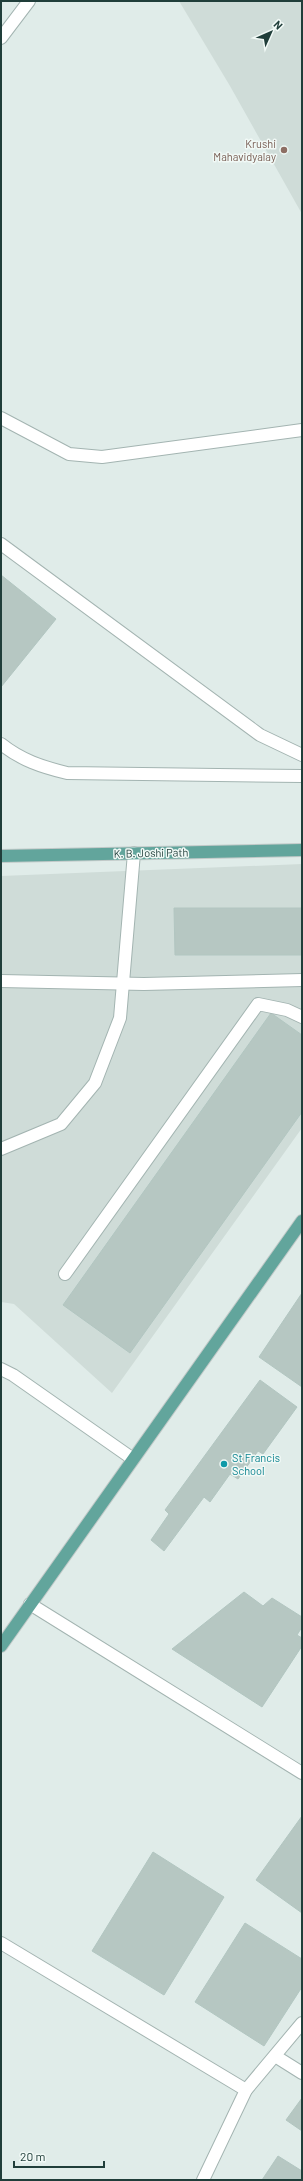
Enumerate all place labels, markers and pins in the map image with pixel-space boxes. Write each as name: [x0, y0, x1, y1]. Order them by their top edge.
place label: Krushi Mahavidyalay: [213, 137, 276, 163]
marker: Krushi Mahavidyalay: [279, 145, 289, 155]
place label: St Francis School: [232, 1451, 280, 1477]
marker: St Francis School: [219, 1459, 229, 1469]

